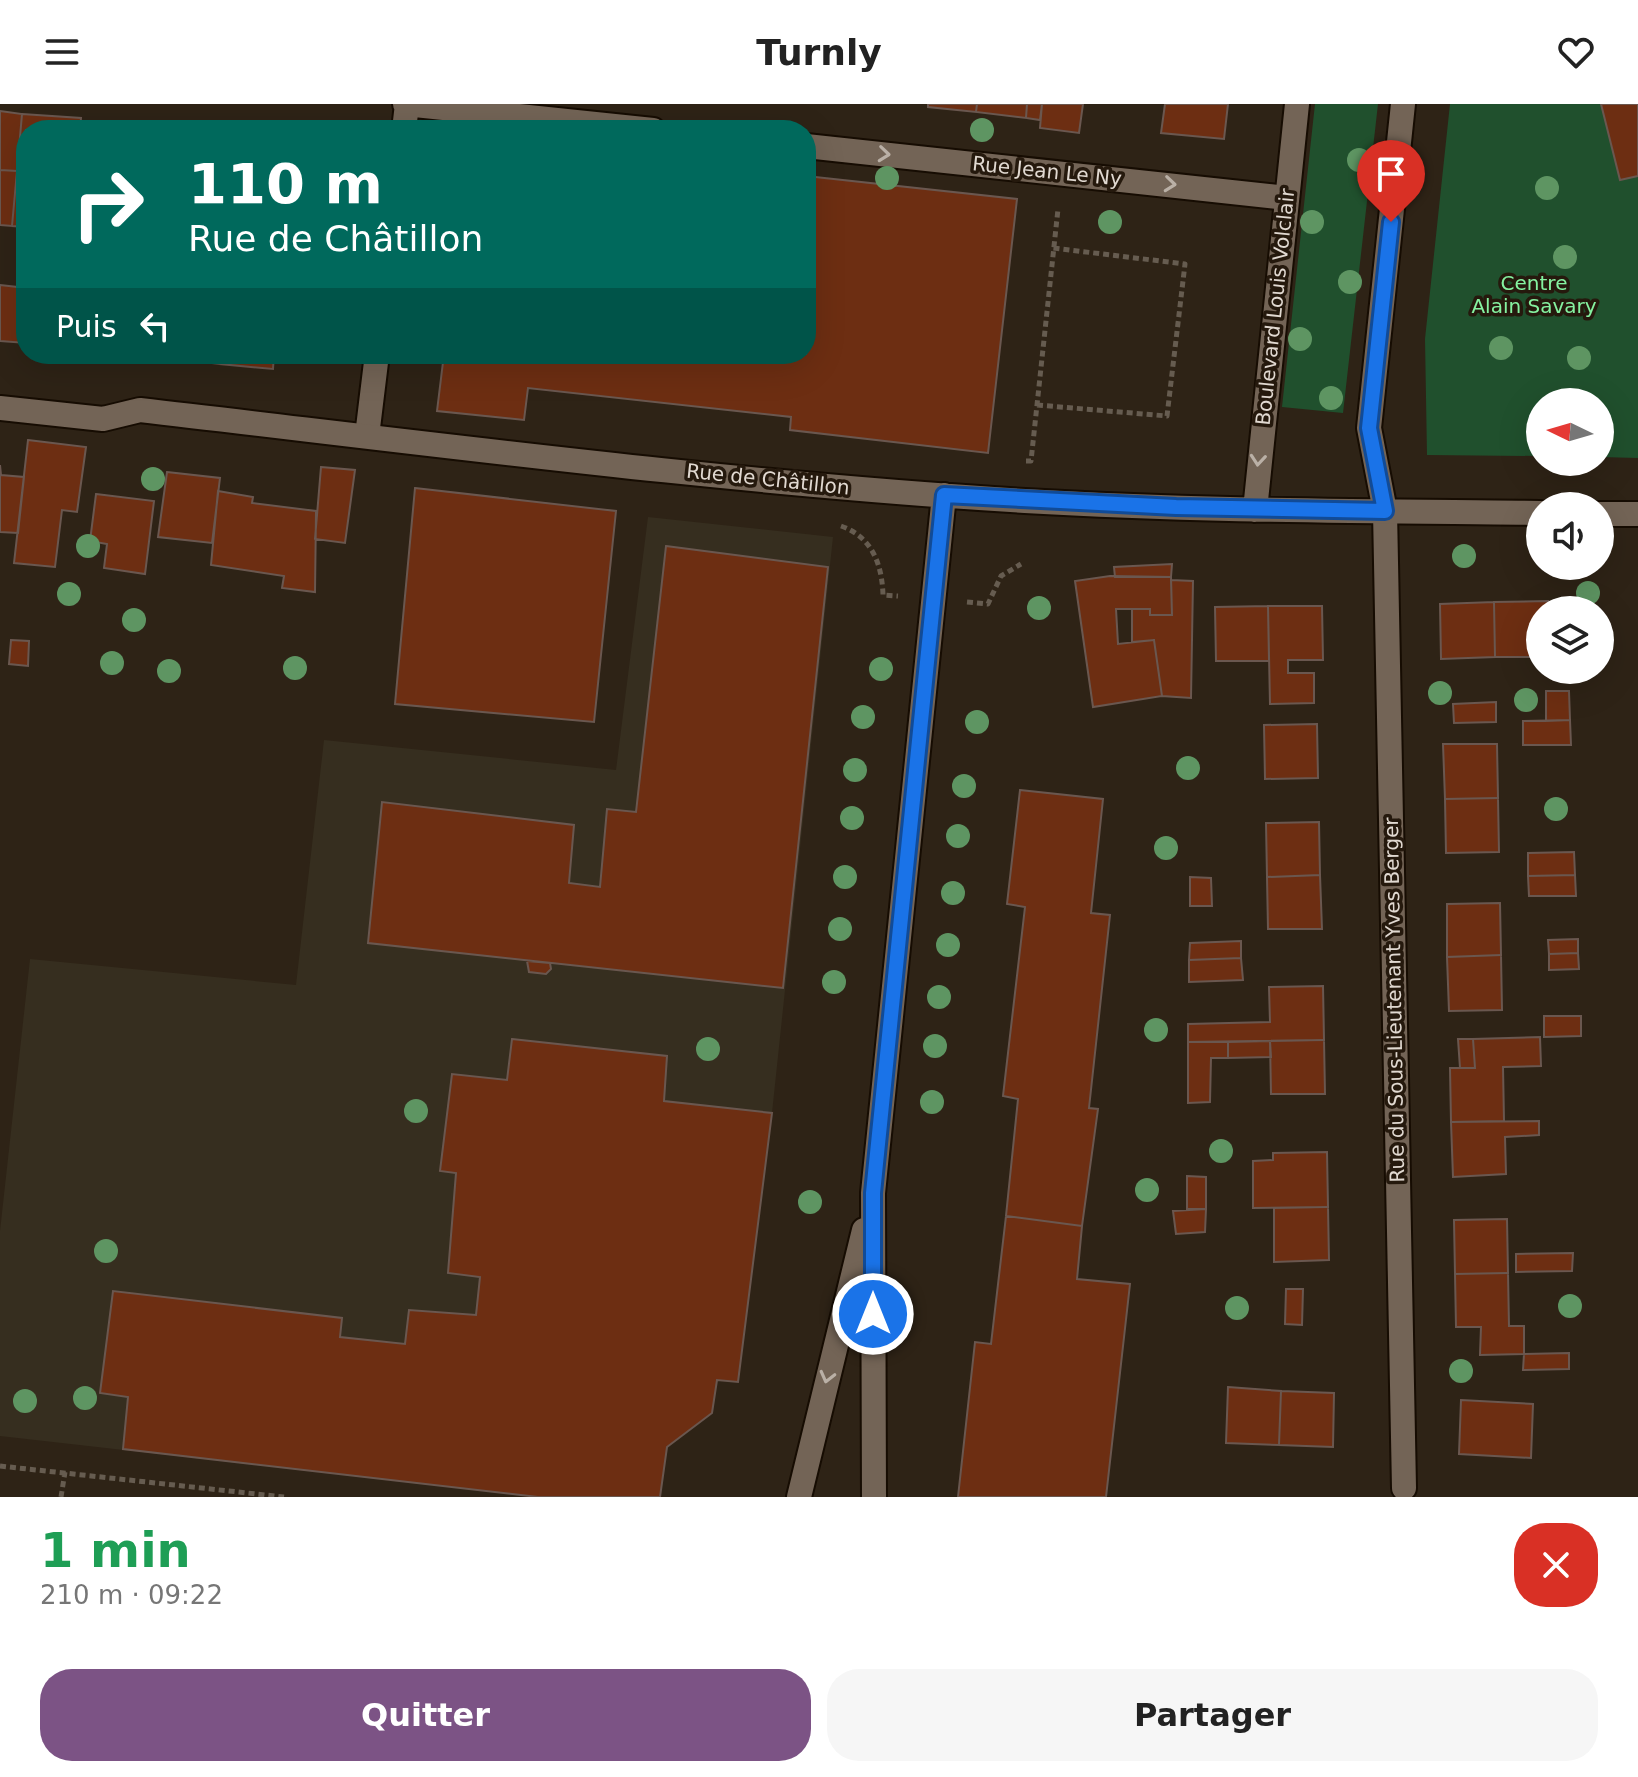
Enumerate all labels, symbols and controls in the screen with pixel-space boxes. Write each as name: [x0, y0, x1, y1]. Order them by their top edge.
icon: menu: [40, 30, 84, 74]
icon: heart: [1554, 30, 1598, 74]
text: Turnly: [756, 32, 882, 73]
pin: [1357, 140, 1425, 222]
one-way arrow: [877, 146, 890, 163]
text: 110 m: [188, 151, 383, 216]
street label: Rue Jean Le Ny: [971, 151, 1123, 191]
icon: right: [56, 152, 160, 256]
icon: arrive: [1369, 152, 1413, 196]
one-way arrow: [1164, 176, 1177, 193]
street label: Boulevard Louis Volclair: [1251, 187, 1299, 427]
text: Rue de Châtillon: [188, 218, 483, 259]
park label: Centre Alain Savary: [1471, 271, 1597, 318]
icon: left: [133, 304, 177, 348]
text: Puis: [56, 309, 117, 344]
north arrow: [1526, 388, 1614, 476]
map controls: [1526, 388, 1614, 684]
one-way arrow: [1250, 454, 1267, 467]
street label: Rue de Châtillon: [685, 458, 851, 500]
button: sound: [1526, 492, 1614, 580]
button: layers: [1526, 596, 1614, 684]
street label: Rue du Sous-Lieutenant Yves Berger: [1379, 816, 1409, 1183]
position arrow: [831, 1272, 915, 1356]
one-way arrow: [819, 1369, 836, 1383]
text: 1 min: [40, 1522, 191, 1578]
button: close: [1514, 1523, 1598, 1607]
text: 210 m · 09:22: [40, 1580, 223, 1610]
button: Quitter: [40, 1669, 811, 1761]
button: Partager: [827, 1669, 1598, 1761]

